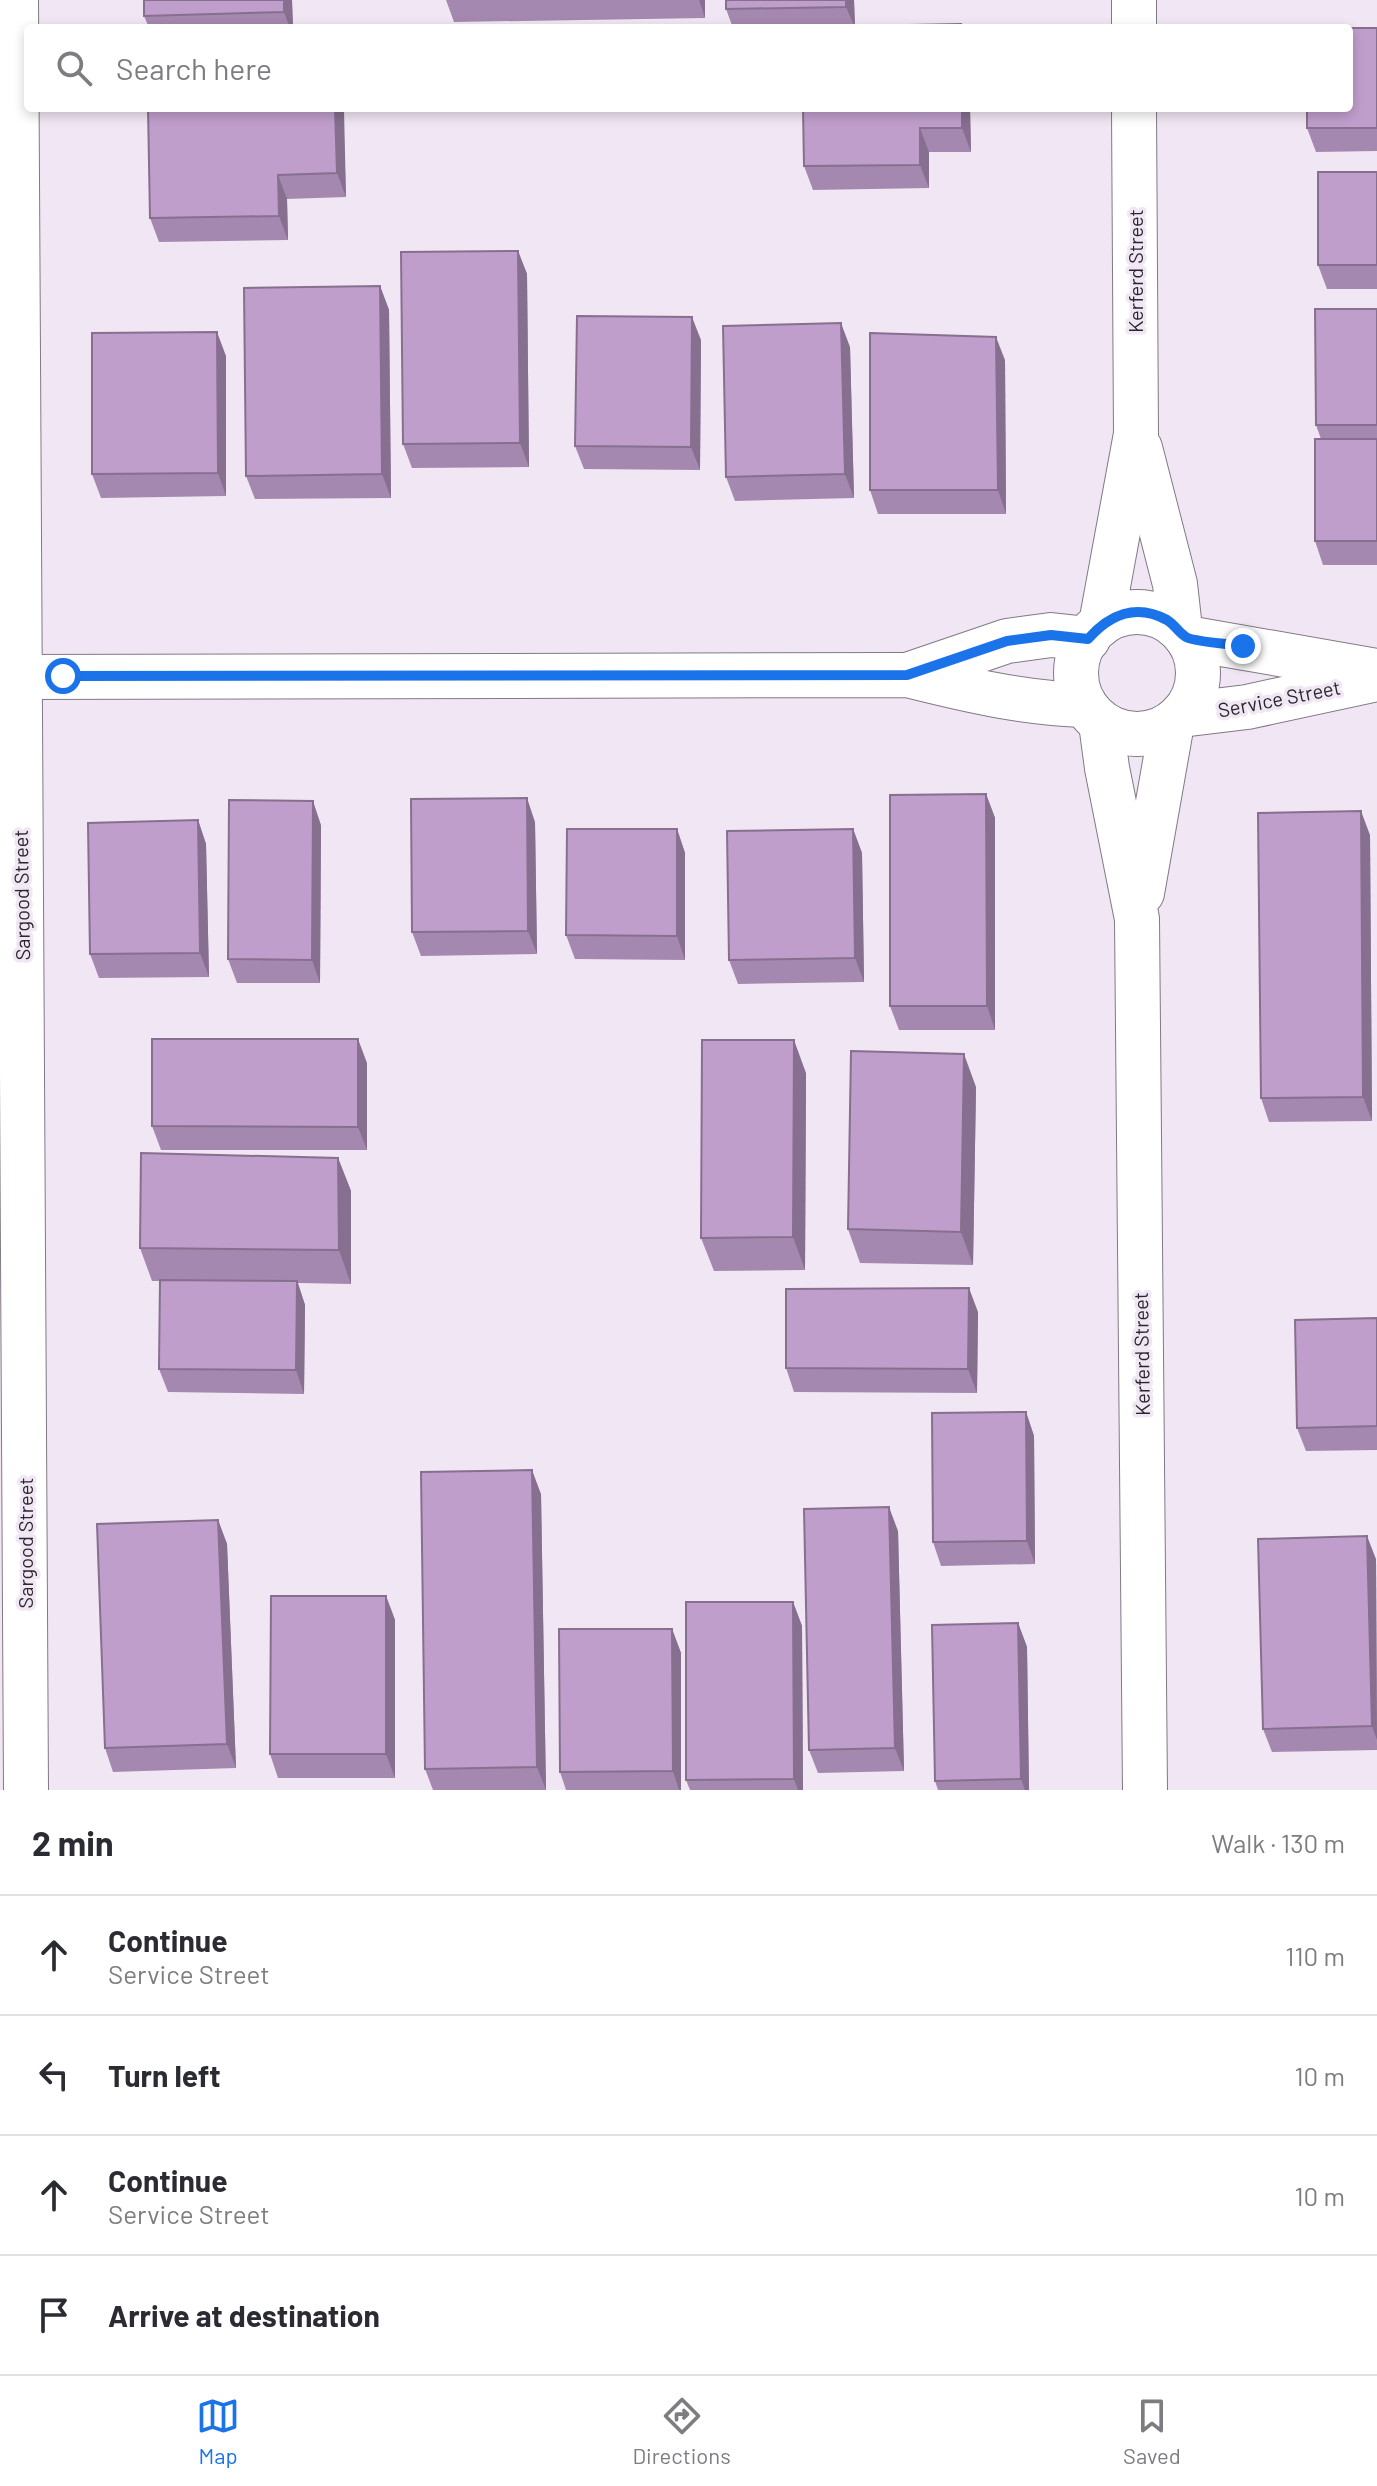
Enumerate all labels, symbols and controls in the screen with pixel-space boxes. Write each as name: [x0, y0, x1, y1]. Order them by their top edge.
search box: [24, 24, 1353, 112]
icon: search: [52, 46, 96, 90]
text: Search here: [116, 50, 272, 86]
street label: Kerferd Street: [1123, 209, 1147, 333]
route end: [1225, 628, 1261, 664]
route start: [45, 658, 81, 694]
street label: Service Street: [1216, 674, 1342, 722]
street label: Sargood Street: [8, 829, 34, 961]
street label: Kerferd Street: [1128, 1292, 1154, 1416]
street label: Sargood Street: [13, 1478, 37, 1608]
text: 2 min: [32, 1822, 114, 1863]
text: Walk · 130 m: [1211, 1827, 1345, 1858]
text: Continue: [108, 1922, 228, 1958]
icon: ahead: [32, 1933, 76, 1977]
text: 110 m: [1285, 1940, 1345, 1971]
text: Service Street: [108, 1958, 270, 1989]
icon: left: [32, 2053, 76, 2097]
text: Turn left: [108, 2057, 221, 2093]
text: 10 m: [1295, 2060, 1345, 2091]
text: Continue: [108, 2162, 228, 2198]
icon: ahead: [32, 2173, 76, 2217]
text: 10 m: [1295, 2180, 1345, 2211]
text: Service Street: [108, 2198, 270, 2229]
icon: arrive: [32, 2293, 76, 2337]
text: Arrive at destination: [108, 2297, 380, 2333]
tab: Map: [196, 2394, 240, 2468]
tab: Directions: [632, 2394, 731, 2468]
tab: Saved: [1123, 2394, 1181, 2468]

